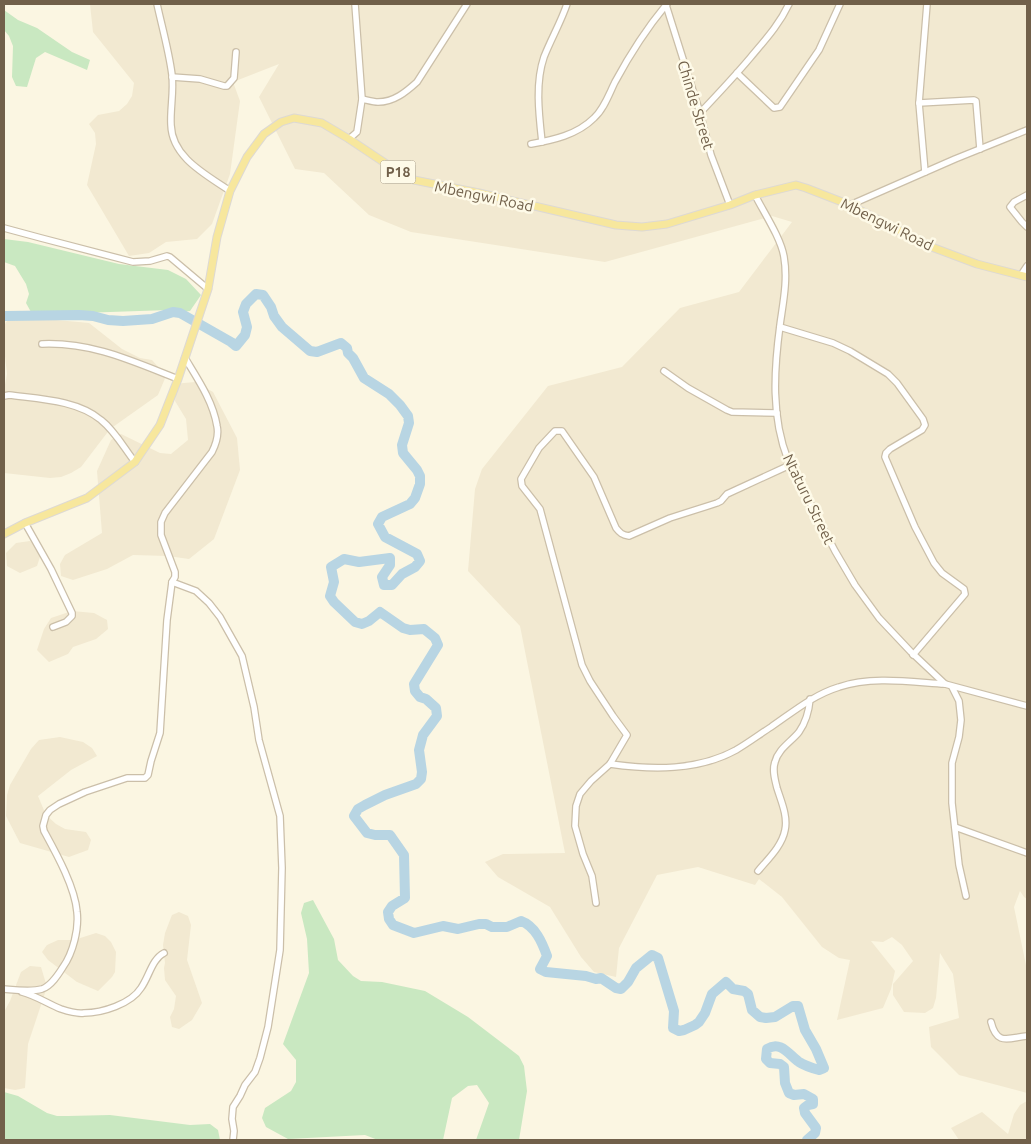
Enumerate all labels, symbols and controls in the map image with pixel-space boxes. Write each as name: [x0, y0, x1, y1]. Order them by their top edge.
street label: Chinde Street: [674, 58, 718, 152]
road number: P18: [380, 160, 416, 183]
street label: Mbengwi Road: [433, 177, 535, 215]
street label: Mbengwi Road: [838, 194, 936, 254]
street label: Ntaturu Street: [780, 451, 838, 547]

